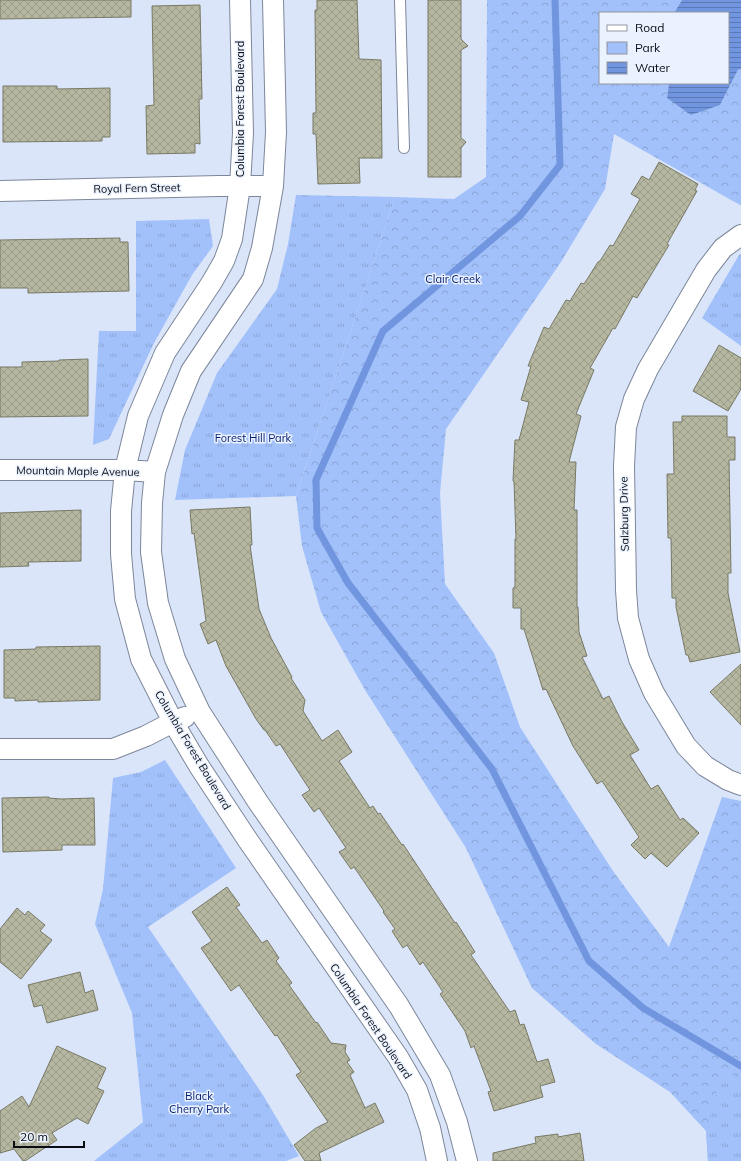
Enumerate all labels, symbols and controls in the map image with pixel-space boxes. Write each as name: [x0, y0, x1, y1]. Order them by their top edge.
legend: [599, 12, 729, 84]
text: Road: [635, 20, 664, 35]
text: Park: [635, 40, 661, 55]
street label: Columbia Forest Boulevard: [233, 41, 247, 177]
text: Water: [635, 60, 671, 75]
street label: Royal Fern Street: [93, 180, 181, 196]
park label: Clair Creek: [425, 272, 481, 286]
park label: Forest Hill Park: [215, 431, 292, 445]
street label: Mountain Maple Avenue: [16, 463, 140, 479]
street label: Salzburg Drive: [616, 477, 632, 551]
street label: Columbia Forest Boulevard: [152, 688, 234, 812]
street label: Columbia Forest Boulevard: [327, 960, 415, 1082]
park label: Black Cherry Park: [169, 1089, 229, 1116]
scale bar: [14, 1123, 84, 1149]
text: 20 m: [20, 1129, 48, 1144]

